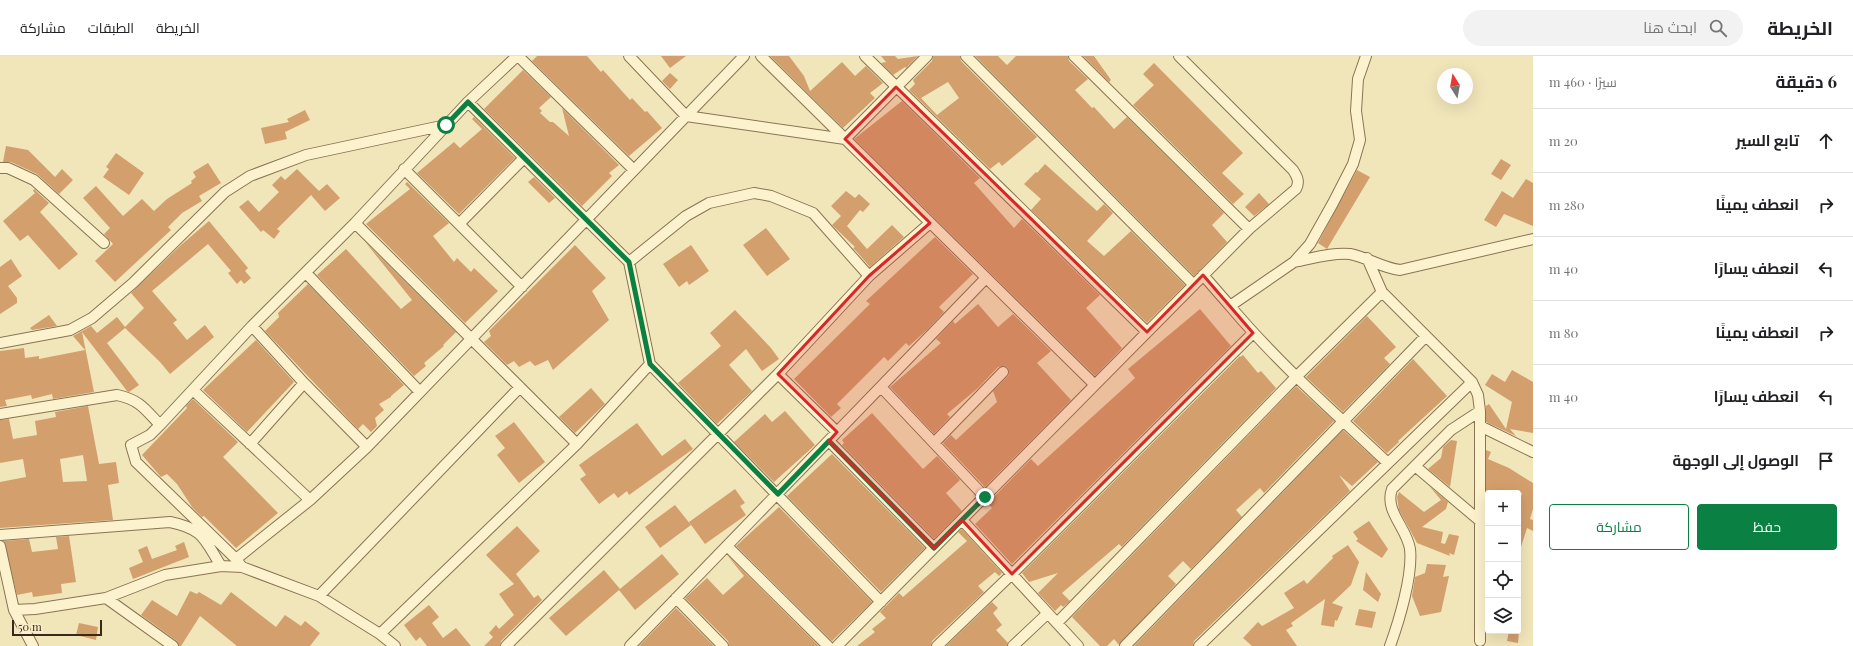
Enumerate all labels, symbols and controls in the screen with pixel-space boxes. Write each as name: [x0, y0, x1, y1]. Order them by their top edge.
search box: [1463, 10, 1743, 46]
text: الخريطة: [1767, 14, 1833, 40]
text: ابحث هنا: [1643, 17, 1697, 37]
icon: search: [1707, 17, 1729, 39]
text: مشاركة: [20, 18, 66, 37]
text: الطبقات: [88, 18, 134, 37]
text: الخريطة: [156, 18, 200, 37]
north arrow: [1437, 68, 1473, 104]
text: 6 دقيقة: [1775, 70, 1837, 92]
text: سيرًا · 460 m: [1549, 73, 1617, 90]
route start: [437, 116, 455, 134]
text: تابع السير: [1736, 130, 1799, 150]
icon: ahead: [1815, 130, 1837, 152]
text: 20 m: [1549, 132, 1578, 149]
text: انعطف يمينًا: [1716, 194, 1799, 214]
icon: right: [1815, 194, 1837, 216]
text: 280 m: [1549, 196, 1585, 213]
text: انعطف يسارًا: [1714, 258, 1799, 278]
icon: left: [1815, 258, 1837, 280]
text: 40 m: [1549, 260, 1578, 277]
text: انعطف يمينًا: [1716, 322, 1799, 342]
icon: right: [1815, 322, 1837, 344]
text: 80 m: [1549, 324, 1578, 341]
text: انعطف يسارًا: [1714, 386, 1799, 406]
icon: left: [1815, 386, 1837, 408]
text: 40 m: [1549, 388, 1578, 405]
text: الوصول إلى الوجهة: [1673, 450, 1799, 470]
icon: arrive: [1815, 450, 1837, 472]
route end: [976, 488, 994, 506]
map controls: [1485, 490, 1521, 634]
button: +: [1485, 490, 1521, 526]
button: مشاركة: [1549, 504, 1689, 550]
button: حفظ: [1697, 504, 1837, 550]
button: −: [1485, 526, 1521, 562]
button: locate: [1485, 562, 1521, 598]
button: layers: [1485, 598, 1521, 634]
scale bar: [12, 618, 102, 637]
text: 50 m: [18, 619, 42, 634]

